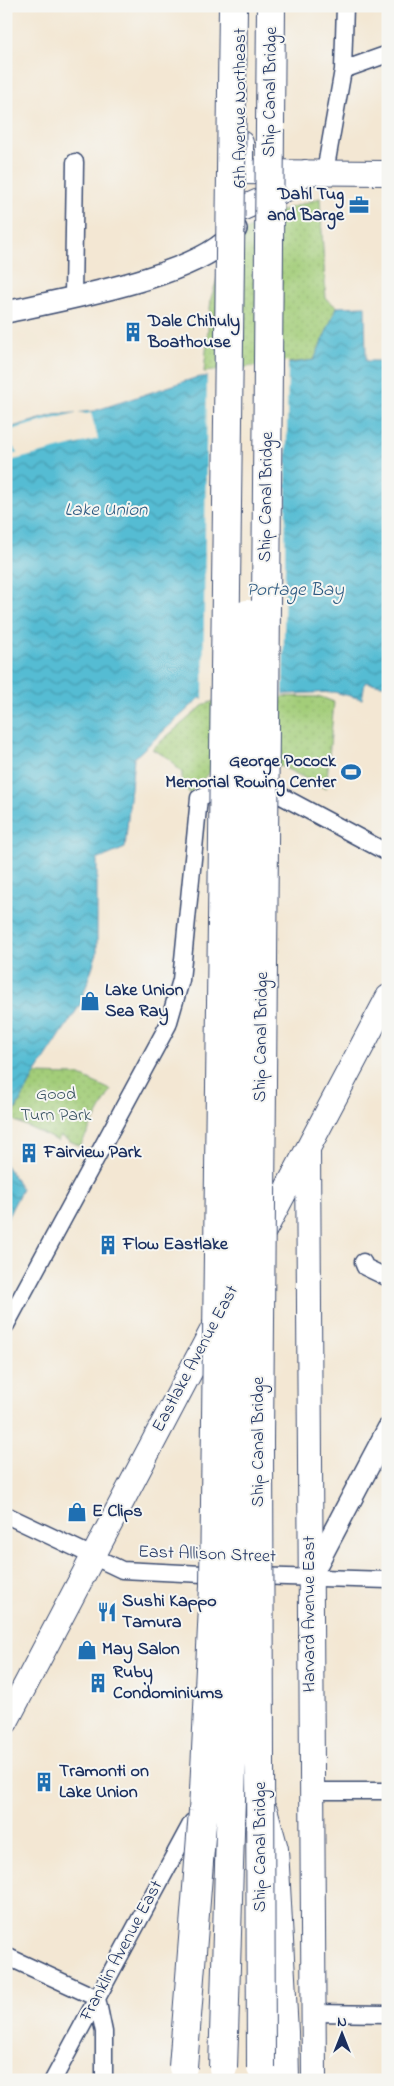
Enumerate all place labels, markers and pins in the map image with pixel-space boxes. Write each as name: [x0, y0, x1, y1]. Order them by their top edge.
place label: Dahl Tug and Barge: [267, 182, 345, 230]
office icon: Dahl Tug and Barge: [348, 194, 370, 216]
place label: Dale Chihuly Boathouse: [147, 309, 240, 356]
building icon: Dale Chihuly Boathouse: [122, 321, 144, 343]
place label: George Pocock Memorial Rowing Center: [165, 749, 337, 797]
sports icon: George Pocock Memorial Rowing Center: [340, 761, 362, 783]
place label: Lake Union Sea Ray: [105, 978, 184, 1026]
shop icon: Lake Union Sea Ray: [79, 990, 101, 1012]
place label: Fairview Park: [43, 1140, 142, 1166]
building icon: Fairview Park: [18, 1142, 40, 1164]
place label: Flow Eastlake: [122, 1232, 229, 1258]
building icon: Flow Eastlake: [97, 1234, 119, 1256]
place label: E Clips: [92, 1499, 143, 1525]
shop icon: E Clips: [66, 1501, 88, 1523]
place label: Sushi Kappo Tamura: [122, 1589, 217, 1636]
restaurant icon: Sushi Kappo Tamura: [96, 1601, 118, 1623]
place label: May Salon: [102, 1637, 180, 1664]
shop icon: May Salon: [76, 1639, 98, 1661]
place label: Ruby Condominiums: [113, 1660, 223, 1707]
building icon: Ruby Condominiums: [87, 1672, 109, 1694]
place label: Tramonti on Lake Union: [59, 1759, 149, 1806]
building icon: Tramonti on Lake Union: [33, 1771, 55, 1793]

